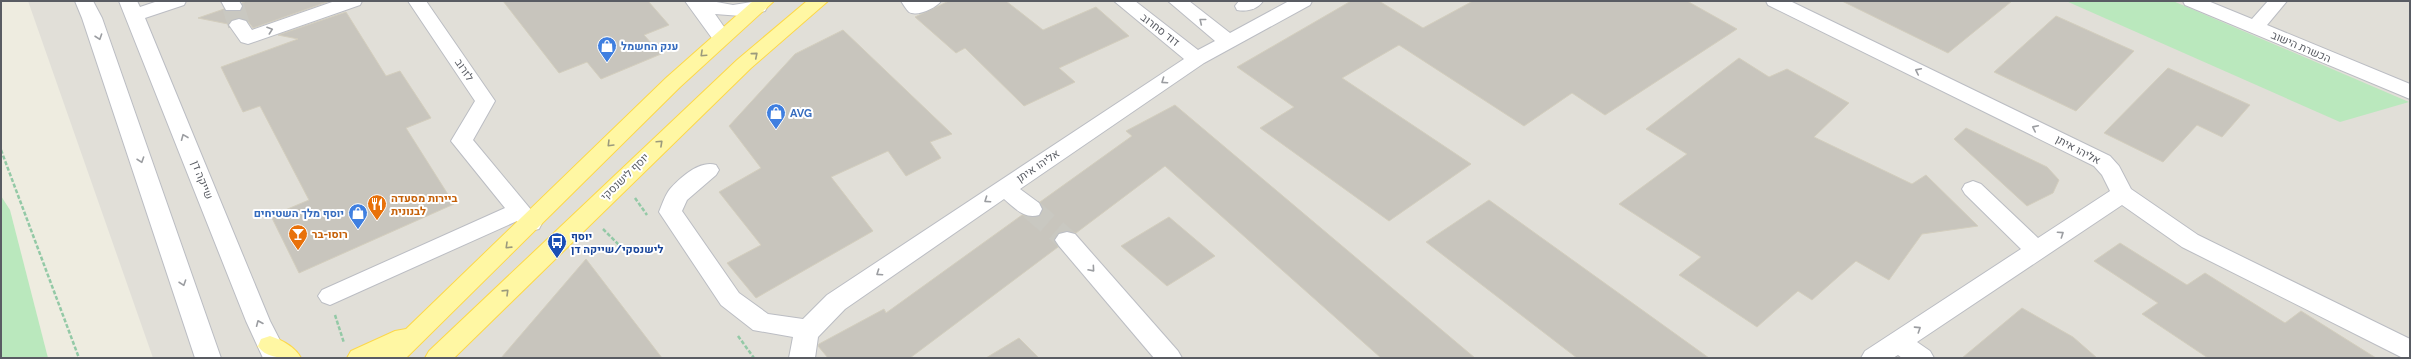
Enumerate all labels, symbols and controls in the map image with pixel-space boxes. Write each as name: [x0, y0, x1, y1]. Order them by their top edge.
street label: דוד סחרוב: [1138, 11, 1182, 49]
one-way arrow: [1200, 19, 1207, 26]
one-way arrow: [267, 26, 274, 35]
street label: הכשרת הישוב: [2269, 29, 2333, 65]
one-way arrow: [94, 33, 103, 40]
shop icon: ענק החשמל: [596, 35, 618, 63]
place label: ענק החשמל: [621, 40, 678, 53]
one-way arrow: [700, 49, 708, 57]
one-way arrow: [750, 52, 758, 59]
street label: לזרוב: [452, 56, 476, 84]
one-way arrow: [1915, 68, 1922, 76]
one-way arrow: [1162, 76, 1169, 83]
shop icon: AVG: [765, 102, 787, 130]
place label: AVG: [790, 107, 812, 120]
one-way arrow: [2032, 125, 2039, 133]
street label: אליהו איתן: [2053, 133, 2103, 167]
one-way arrow: [181, 134, 189, 141]
one-way arrow: [607, 139, 615, 147]
one-way arrow: [655, 140, 663, 148]
street label: אליהו איתן: [1014, 147, 1062, 185]
street label: יוסף לישנסקי: [598, 151, 652, 203]
one-way arrow: [136, 156, 145, 163]
street label: שייקה דן: [188, 159, 216, 201]
place label: ביירות מסעדה לבנונית: [391, 192, 457, 218]
restaurant icon: ביירות מסעדה לבנונית: [366, 193, 388, 221]
one-way arrow: [984, 195, 991, 203]
shop icon: יוסף מלך השטיחים: [347, 202, 369, 230]
place label: יוסף מלך השטיחים: [254, 207, 344, 220]
bar icon: רוסו-בר: [287, 223, 309, 251]
place label: רוסו-בר: [312, 228, 348, 241]
place label: יוסף לישנסקי/שייקה דן: [571, 230, 663, 256]
bus stop icon: יוסף לישנסקי/שייקה דן: [546, 231, 568, 259]
one-way arrow: [2057, 232, 2064, 239]
one-way arrow: [505, 241, 513, 248]
one-way arrow: [1088, 265, 1095, 272]
one-way arrow: [876, 268, 883, 276]
one-way arrow: [178, 279, 187, 286]
one-way arrow: [501, 289, 509, 297]
one-way arrow: [256, 319, 264, 327]
one-way arrow: [1914, 326, 1921, 334]

